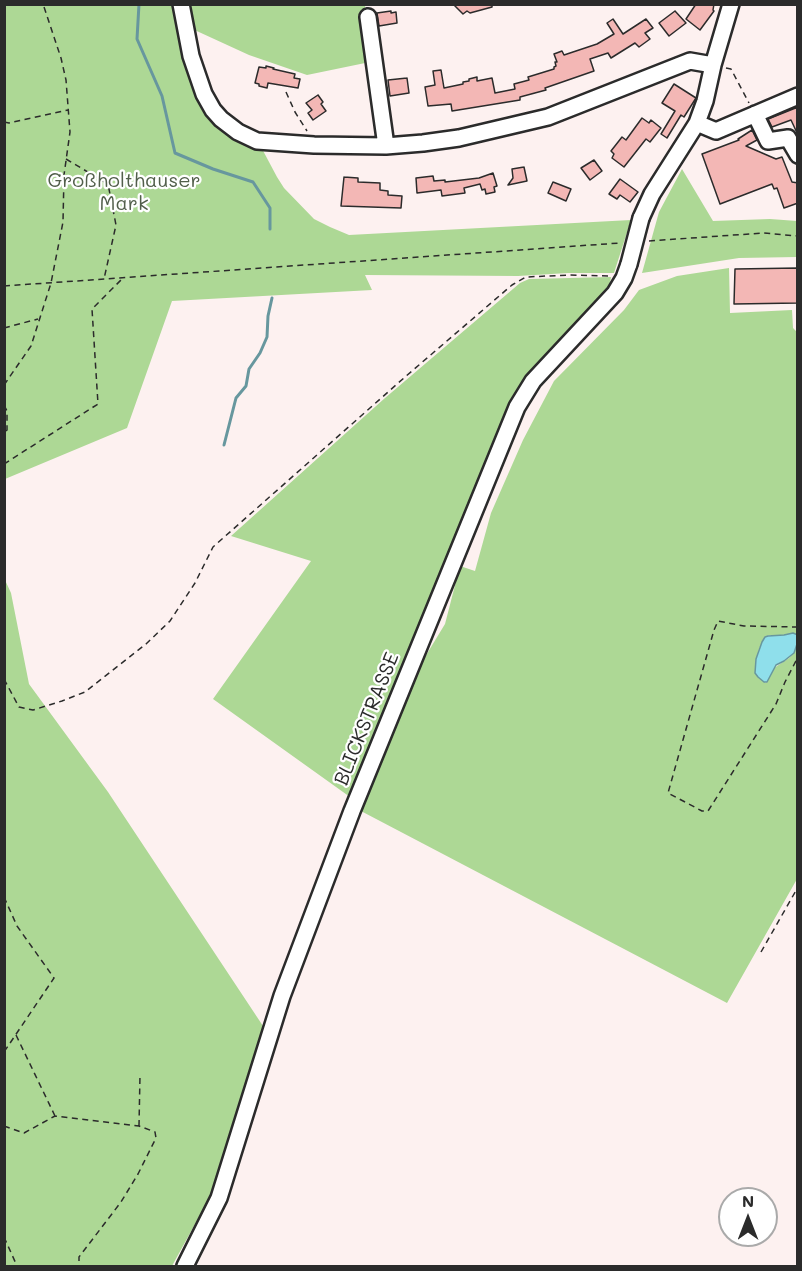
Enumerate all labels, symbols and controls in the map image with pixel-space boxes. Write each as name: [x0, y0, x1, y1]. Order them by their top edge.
park label: Großholthauser Mark: [47, 169, 201, 216]
street label: BLICKSTRASSE: [329, 649, 405, 789]
north arrow: [718, 1187, 778, 1247]
text: N: [742, 1190, 754, 1211]

